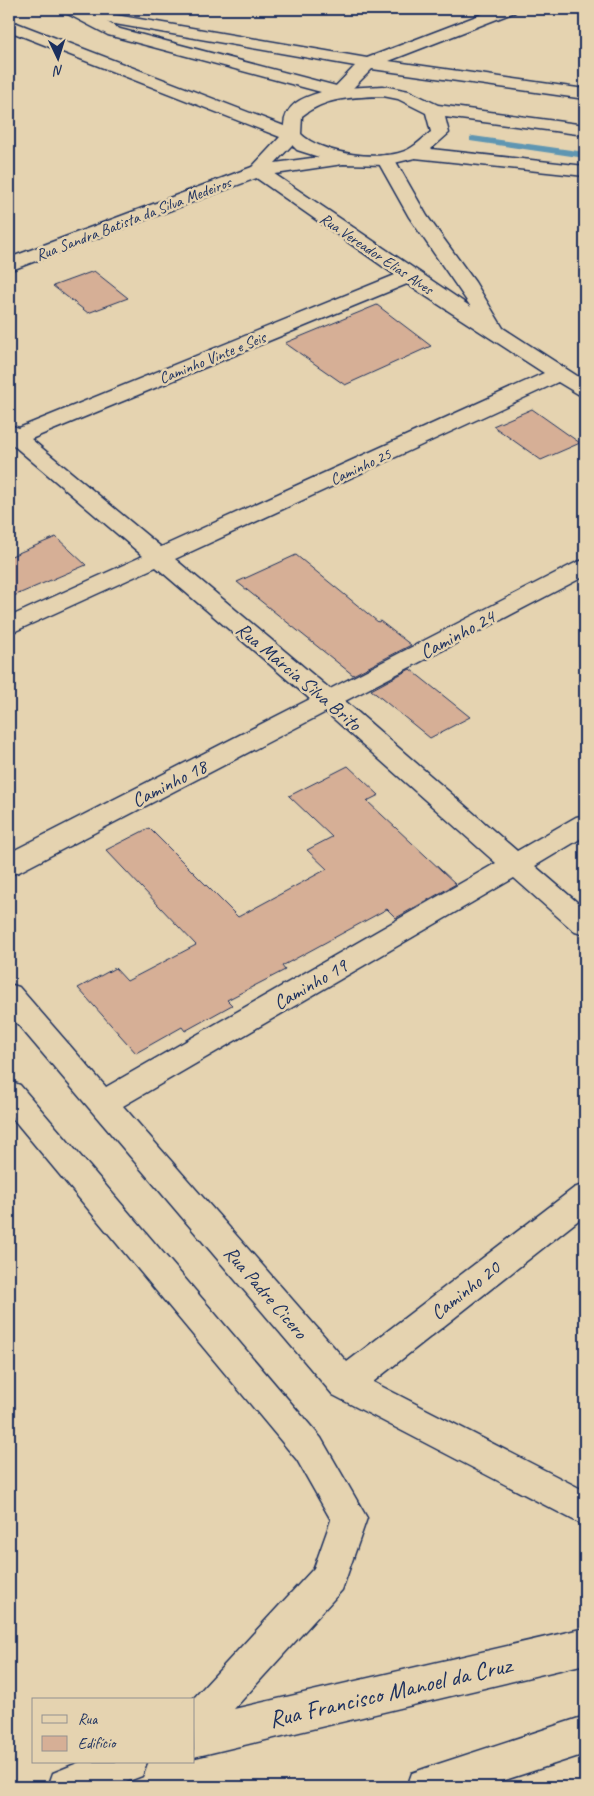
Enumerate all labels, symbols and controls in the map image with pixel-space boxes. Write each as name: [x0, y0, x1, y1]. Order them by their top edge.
north arrow: [32, 32, 82, 82]
text: N: [52, 62, 64, 79]
street label: Rua Sandra Batista da Silva Medeiros: [33, 172, 235, 265]
street label: Rua Vereador Elias Alves: [316, 209, 438, 300]
street label: Caminho Vinte e Seis: [156, 327, 270, 388]
street label: Caminho 25: [327, 444, 395, 490]
street label: Caminho 24: [416, 603, 501, 665]
street label: Rua Márcia Silva Brito: [231, 617, 367, 737]
street label: Caminho 18: [127, 753, 213, 813]
street label: Caminho 19: [269, 952, 353, 1016]
street label: Rua Padre Cicero: [218, 1241, 313, 1345]
street label: Caminho 20: [426, 1254, 507, 1325]
street label: Rua Francisco Manoel da Cruz: [266, 1649, 516, 1734]
legend: [32, 1698, 195, 1764]
text: Rua: [78, 1710, 98, 1729]
text: Edifício: [78, 1734, 117, 1753]

